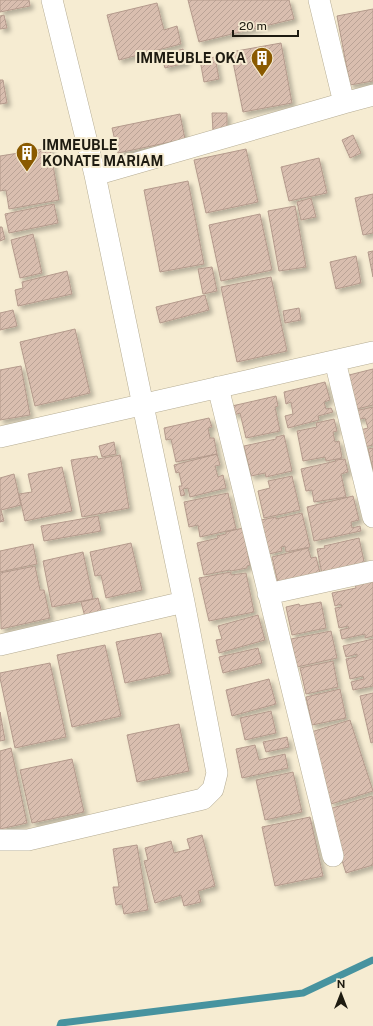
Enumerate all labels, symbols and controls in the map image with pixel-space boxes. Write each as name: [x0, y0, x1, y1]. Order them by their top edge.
scale bar: [233, 12, 298, 38]
text: 20 m: [239, 19, 267, 33]
building icon: IMMEUBLE OKA: [249, 45, 275, 78]
place label: IMMEUBLE OKA: [136, 50, 246, 66]
place label: IMMEUBLE KONATE MARIAM: [42, 137, 163, 169]
building icon: IMMEUBLE KONATE MARIAM: [14, 140, 40, 173]
north arrow: [321, 974, 361, 1014]
text: N: [337, 978, 345, 990]

